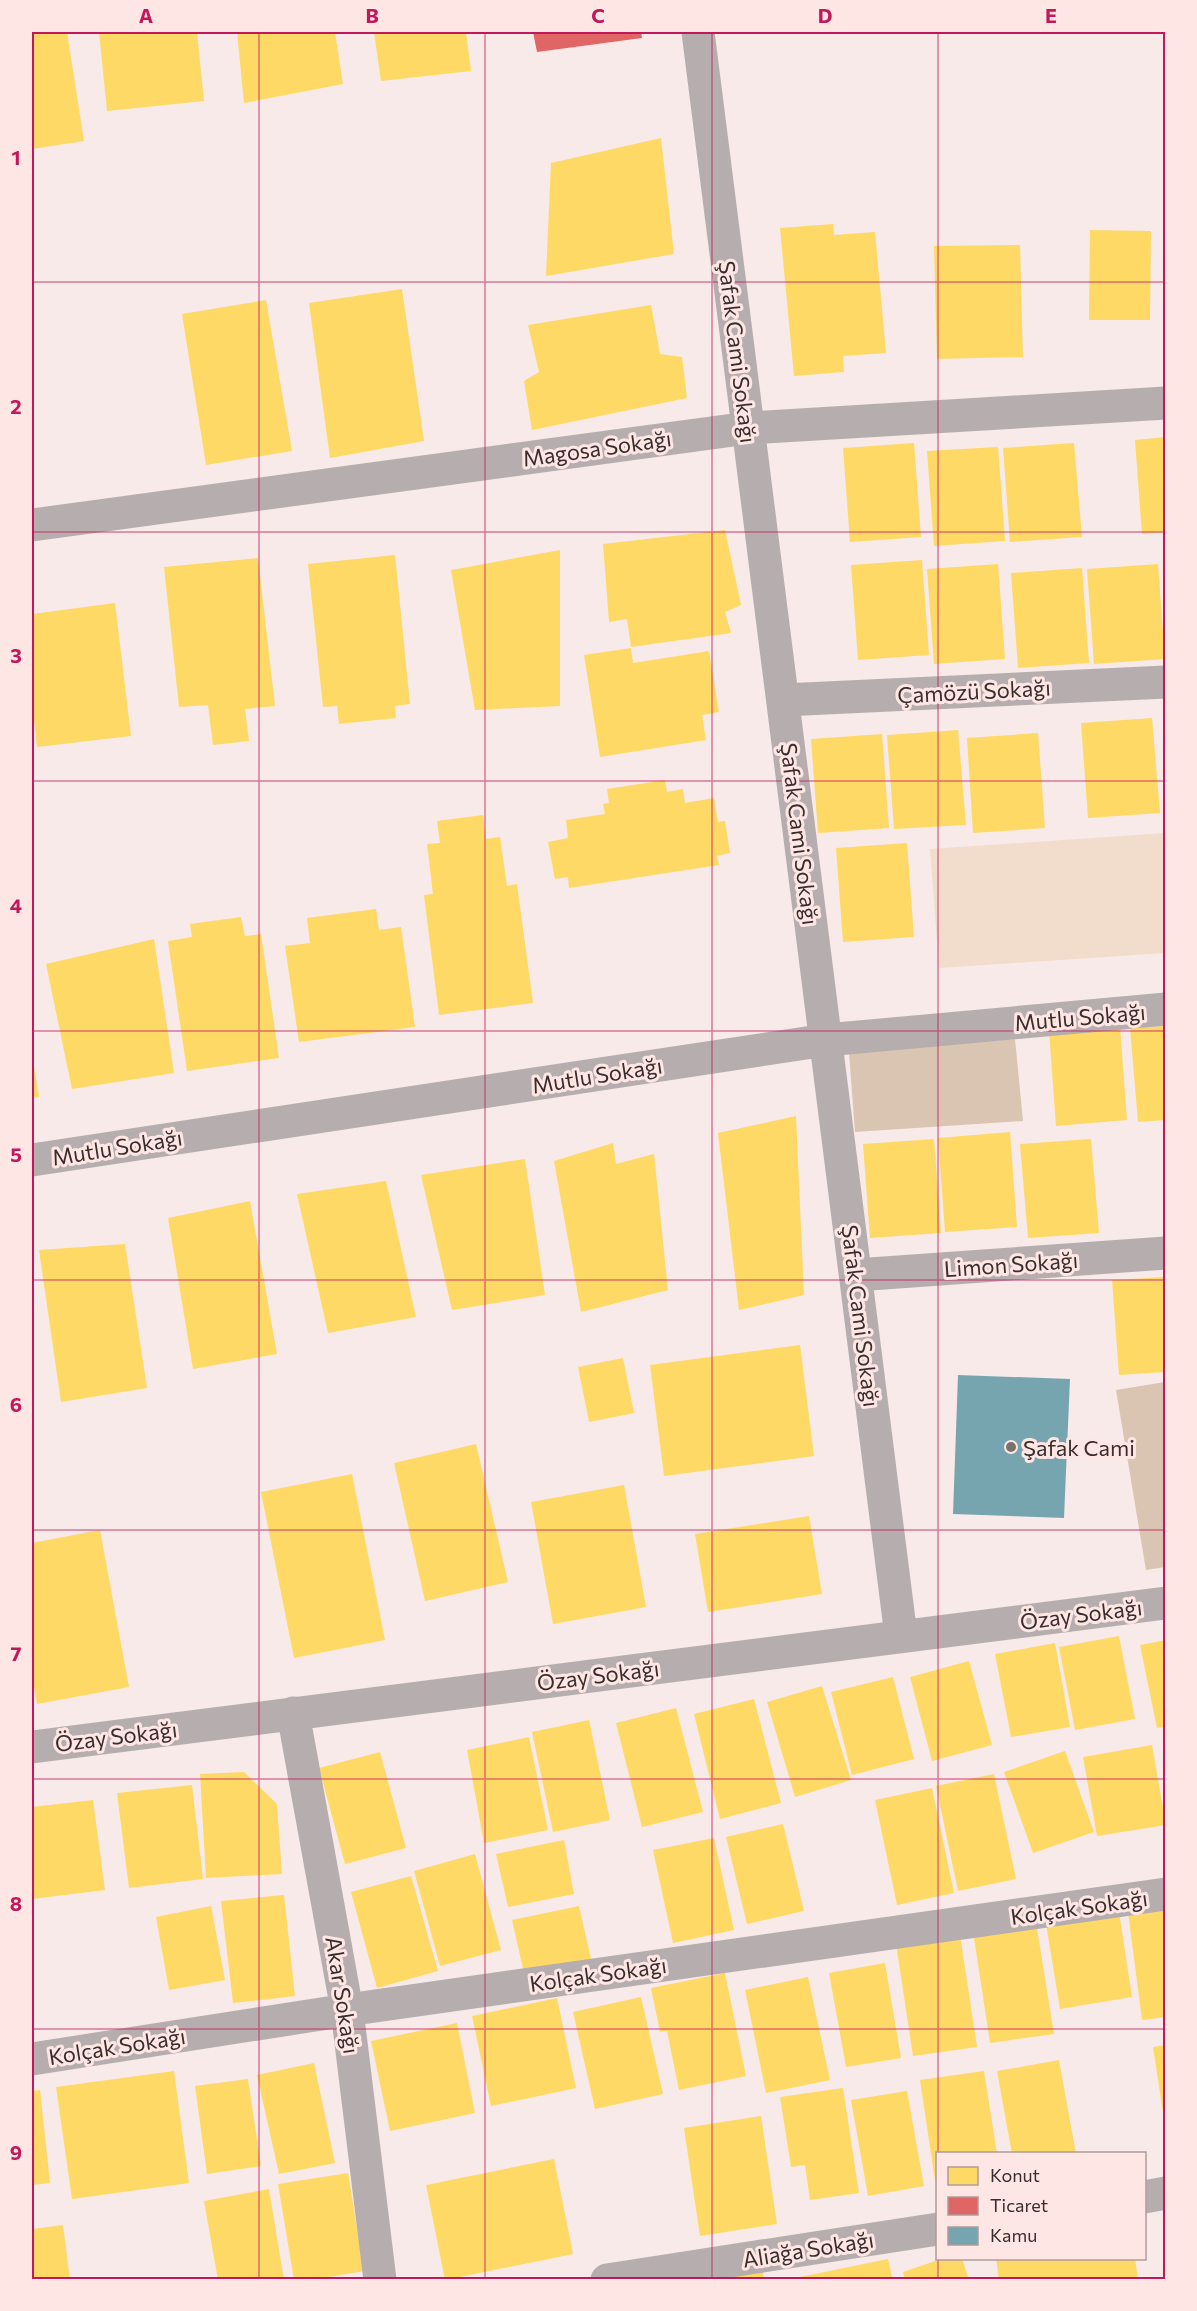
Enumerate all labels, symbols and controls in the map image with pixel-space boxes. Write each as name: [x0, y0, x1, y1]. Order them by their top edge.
text: A: [139, 3, 153, 27]
text: B: [365, 3, 379, 27]
text: C: [591, 3, 605, 27]
text: D: [818, 3, 832, 27]
text: E: [1045, 3, 1057, 27]
text: 1: [11, 145, 21, 169]
street label: Şafak Cami Sokağı: [713, 259, 763, 445]
text: 2: [10, 394, 22, 418]
street label: Magosa Sokağı: [521, 424, 673, 472]
text: 3: [10, 643, 22, 667]
street label: Çamözü Sokağı: [897, 674, 1051, 708]
street label: Şafak Cami Sokağı: [775, 741, 825, 927]
text: 4: [10, 893, 22, 917]
street label: Mutlu Sokağı: [1013, 998, 1147, 1036]
street label: Mutlu Sokağı: [530, 1051, 664, 1099]
street label: Mutlu Sokağı: [50, 1123, 184, 1171]
text: 5: [10, 1142, 22, 1166]
street label: Şafak Cami Sokağı: [836, 1223, 886, 1409]
street label: Limon Sokağı: [943, 1246, 1079, 1282]
text: 6: [10, 1392, 22, 1416]
place label: Şafak Cami: [1023, 1434, 1135, 1461]
marker: Şafak Cami: [1004, 1440, 1018, 1454]
street label: Özay Sokağı: [1018, 1593, 1144, 1635]
text: 7: [11, 1641, 22, 1665]
street label: Özay Sokağı: [535, 1654, 661, 1696]
street label: Özay Sokağı: [53, 1715, 179, 1757]
street label: Kolçak Sokağı: [1009, 1884, 1149, 1930]
text: 8: [10, 1891, 22, 1915]
street label: Akar Sokağı: [320, 1934, 366, 2056]
street label: Kolçak Sokağı: [528, 1951, 668, 1997]
street label: Kolçak Sokağı: [47, 2022, 187, 2070]
text: 9: [10, 2140, 22, 2164]
legend: [936, 2152, 1146, 2260]
text: Konut: [990, 2164, 1040, 2186]
text: Ticaret: [990, 2194, 1048, 2216]
text: Kamu: [990, 2224, 1037, 2246]
street label: Aliağa Sokağı: [740, 2225, 876, 2273]

